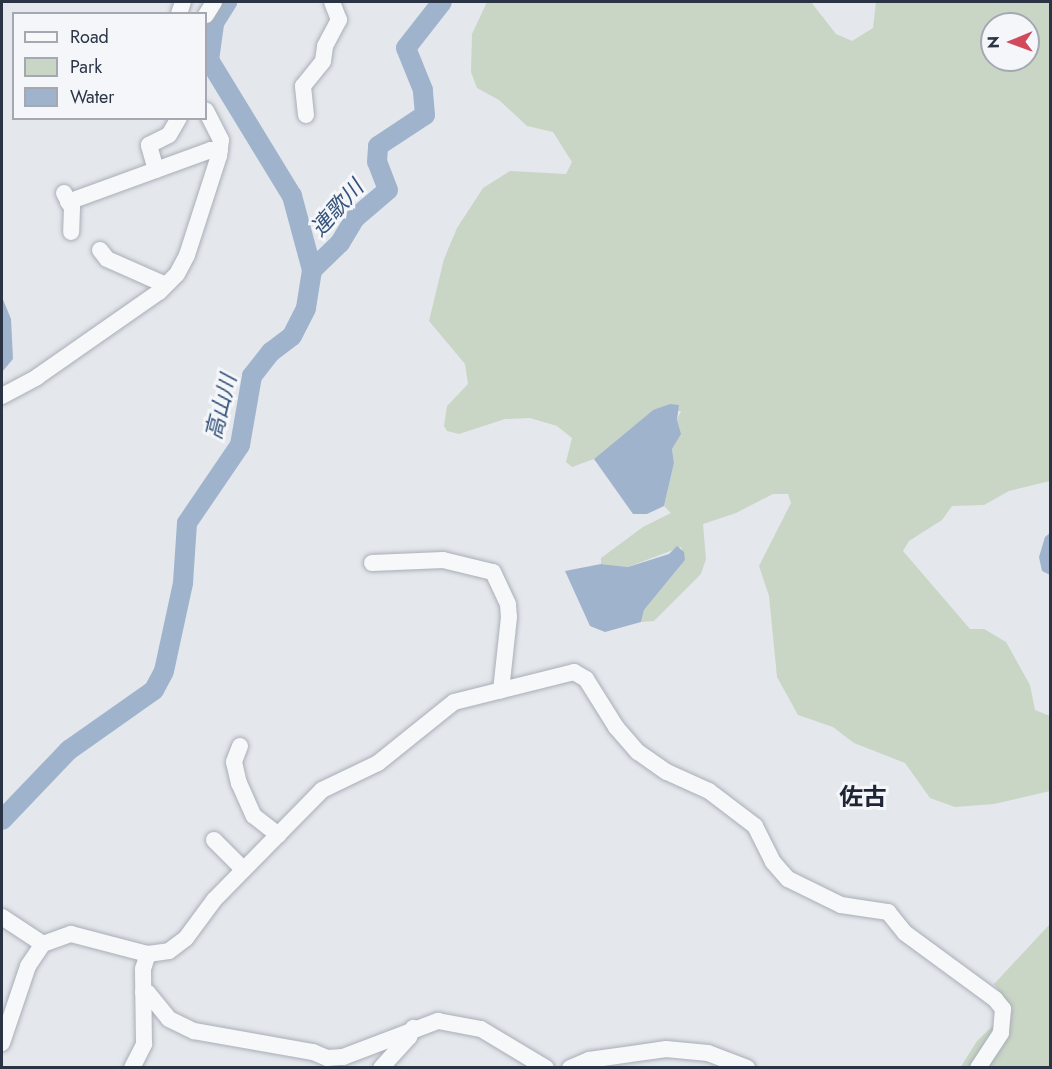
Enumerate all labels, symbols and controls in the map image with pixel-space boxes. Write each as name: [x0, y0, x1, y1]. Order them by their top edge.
legend: [12, 12, 207, 120]
north arrow: [980, 12, 1040, 72]
text: Road: [70, 24, 109, 50]
text: N: [982, 36, 1005, 49]
text: Park: [70, 54, 102, 80]
text: Water: [70, 84, 114, 110]
water label: 連歌川: [305, 175, 369, 241]
water label: 高山川: [200, 372, 242, 442]
district label: 佐古: [839, 783, 887, 811]

